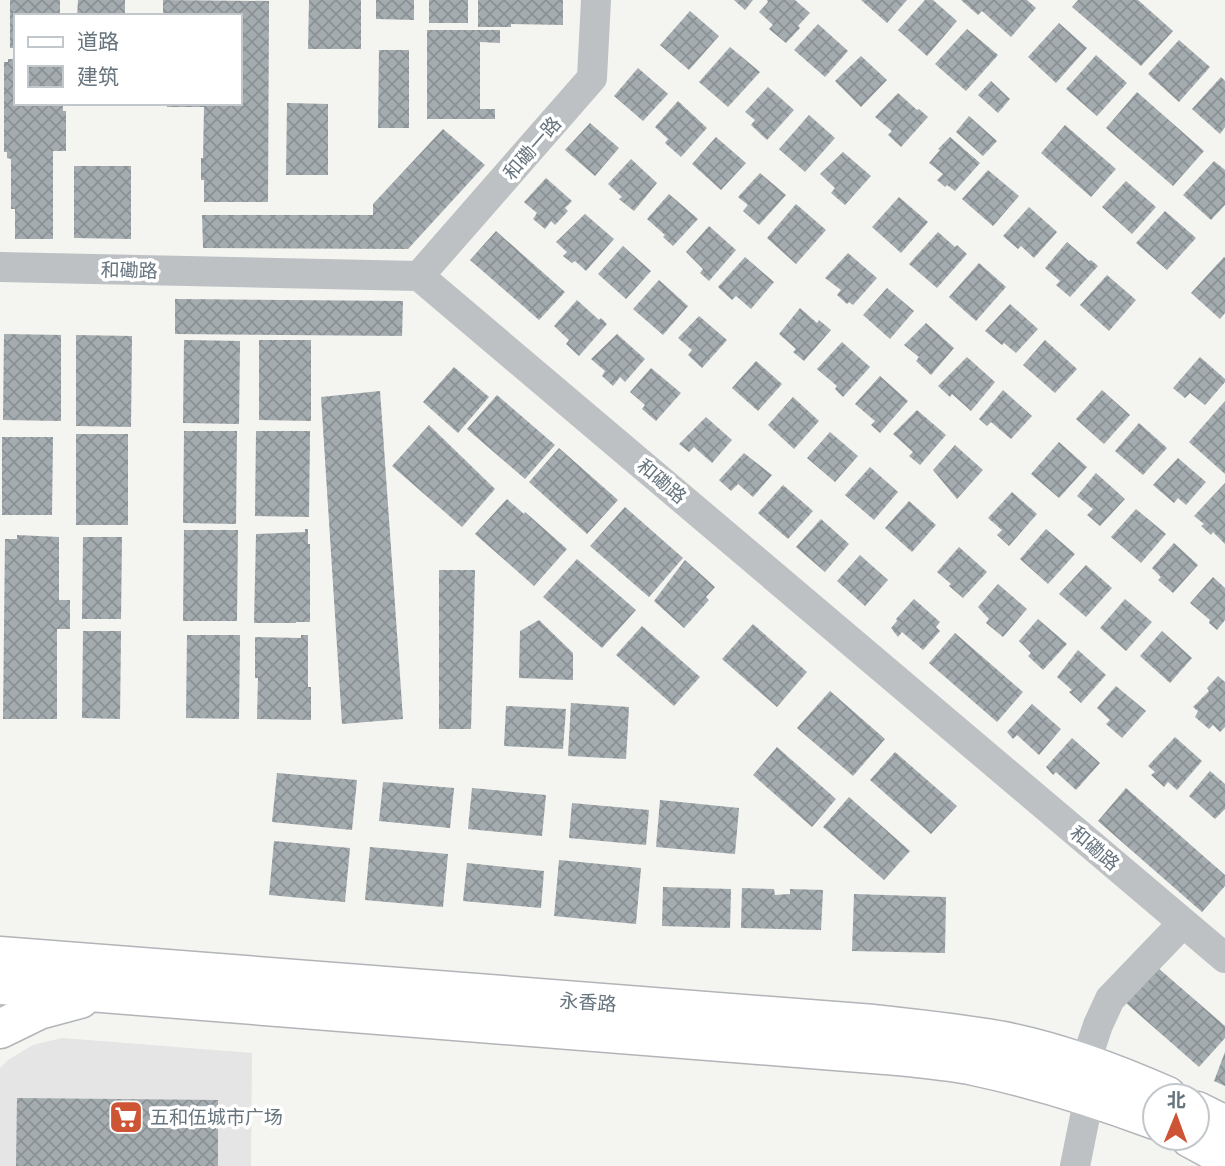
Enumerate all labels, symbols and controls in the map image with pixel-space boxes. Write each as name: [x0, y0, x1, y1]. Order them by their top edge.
legend: [14, 14, 242, 105]
text: 道路: [77, 27, 119, 56]
text: 建筑: [77, 62, 119, 91]
street label: 和磡一路: [497, 111, 567, 185]
street label: 和磡路: [100, 257, 158, 283]
street label: 和磡路: [632, 453, 692, 509]
street label: 和磡路: [1065, 820, 1125, 876]
street label: 永香路: [559, 987, 617, 1017]
north arrow: [1141, 1082, 1211, 1152]
text: 北: [1167, 1087, 1186, 1113]
supermarket icon: 五和伍城市广场: [107, 1098, 145, 1136]
place label: 五和伍城市广场: [150, 1104, 283, 1130]

